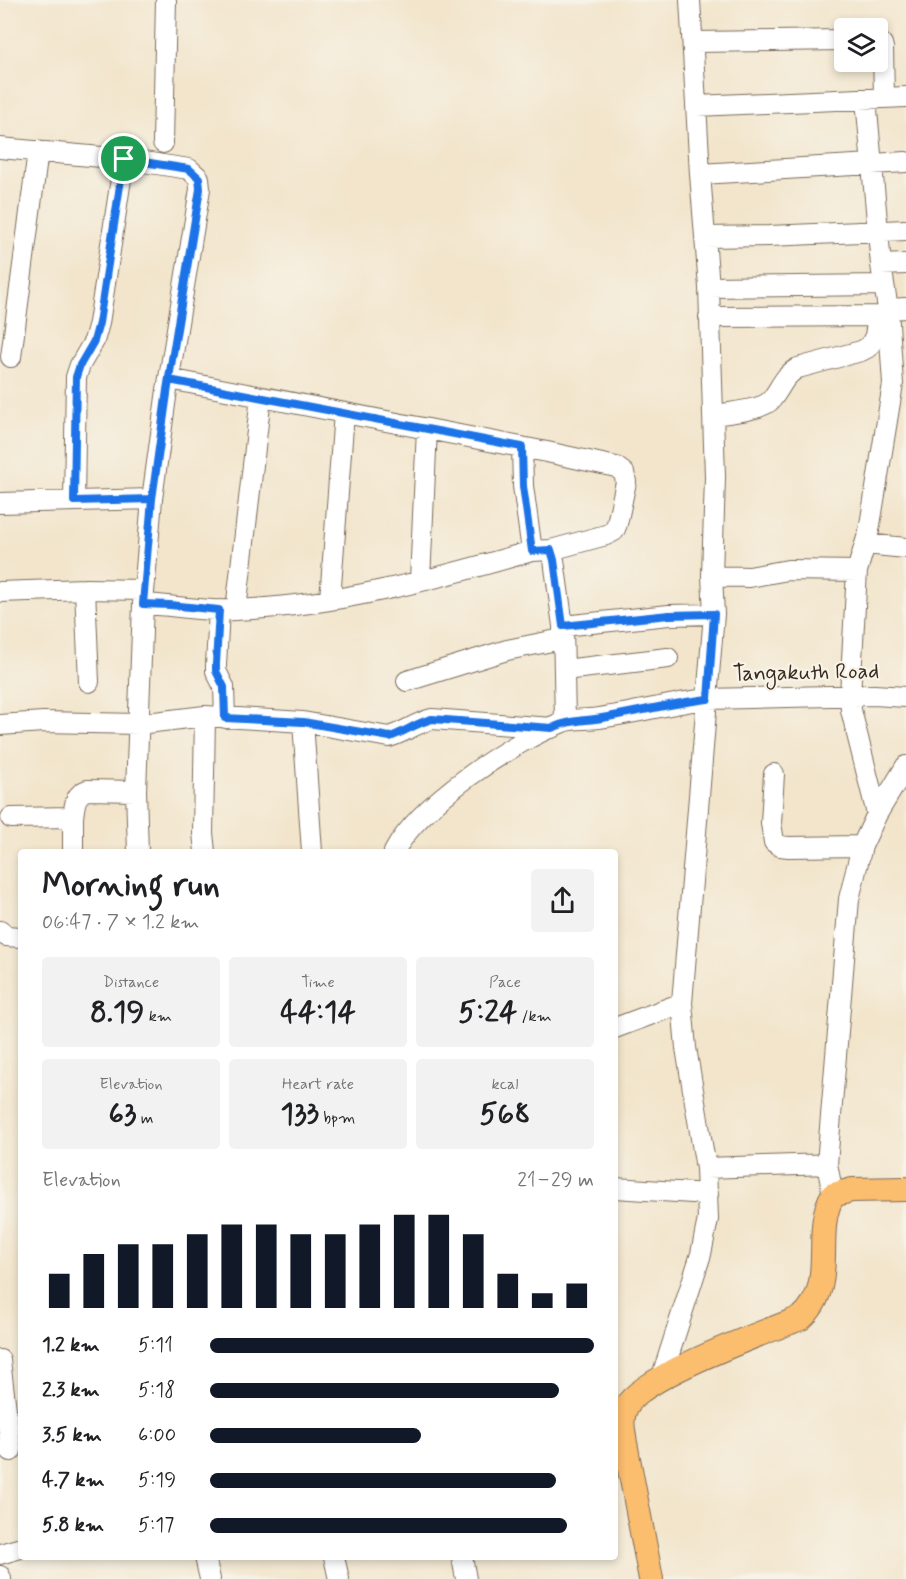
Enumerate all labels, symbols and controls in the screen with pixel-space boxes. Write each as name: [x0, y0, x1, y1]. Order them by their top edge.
map controls: [834, 18, 888, 72]
button: layers: [834, 18, 888, 72]
pin: [98, 133, 149, 184]
icon: arrive: [107, 142, 140, 175]
street label: Tangakuth Road: [733, 658, 880, 691]
text: Morning run: [42, 864, 220, 908]
button: share: [531, 869, 594, 932]
text: 06:47 · 7 × 1.2 km: [42, 909, 199, 936]
text: Distance: [103, 972, 159, 993]
text: Time: [301, 972, 335, 993]
text: Pace: [489, 972, 521, 993]
text: 8.19: [90, 993, 144, 1032]
text: 44:14: [280, 993, 356, 1032]
text: 5:24: [458, 993, 517, 1032]
text: km: [144, 1006, 172, 1027]
text: /km: [517, 1006, 552, 1027]
text: Elevation: [100, 1074, 163, 1095]
text: Heart rate: [282, 1074, 354, 1095]
text: kcal: [492, 1074, 518, 1095]
text: 63: [108, 1095, 137, 1134]
text: 133: [281, 1095, 319, 1134]
text: 568: [480, 1095, 530, 1134]
text: m: [137, 1108, 154, 1129]
text: bpm: [319, 1108, 355, 1129]
text: Elevation: [42, 1167, 121, 1194]
text: 21–29 m: [517, 1167, 594, 1194]
text: 1.2 km: [42, 1332, 99, 1359]
text: 5:11: [138, 1332, 173, 1359]
text: 2.3 km: [42, 1377, 100, 1404]
text: 5:18: [138, 1377, 175, 1404]
text: 3.5 km: [42, 1422, 102, 1449]
text: 6:00: [138, 1422, 176, 1449]
text: 4.7 km: [42, 1467, 105, 1494]
text: 5:19: [138, 1467, 176, 1494]
text: 5.8 km: [42, 1512, 104, 1539]
text: 5:17: [138, 1512, 174, 1539]

